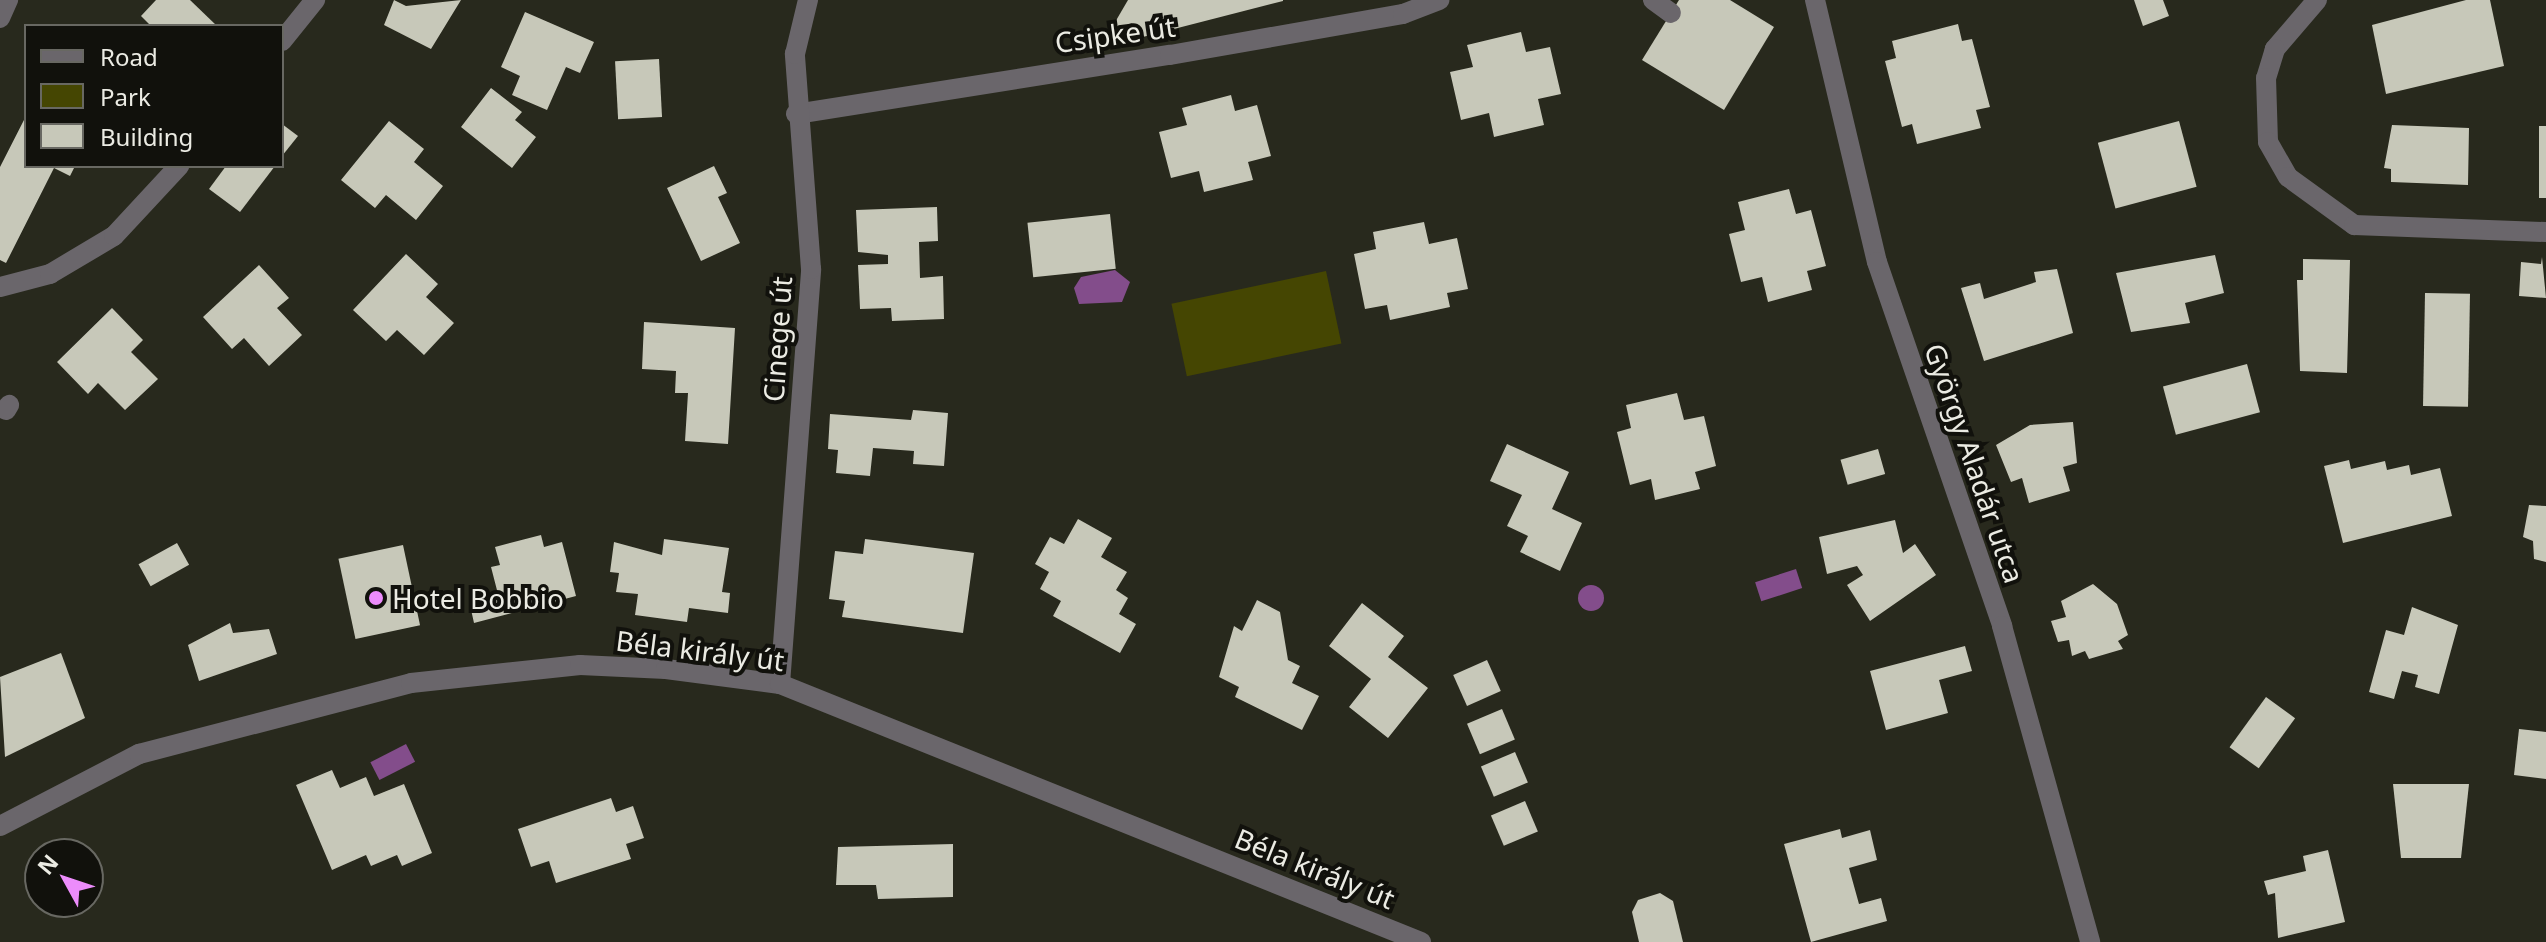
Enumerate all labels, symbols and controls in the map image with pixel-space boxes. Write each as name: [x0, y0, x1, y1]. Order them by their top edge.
street label: Csipke út: [1053, 9, 1177, 59]
legend: [24, 24, 284, 168]
text: Road: [100, 40, 158, 73]
text: Park: [100, 80, 151, 113]
text: Building: [100, 120, 193, 153]
street label: Cinege út: [756, 275, 798, 403]
street label: György Aladár utca: [1918, 339, 2032, 587]
place label: Hotel Bobbio: [392, 581, 564, 615]
marker: Hotel Bobbio: [367, 589, 385, 607]
street label: Béla király út: [614, 623, 786, 677]
street label: Béla király út: [1230, 821, 1400, 915]
north arrow: [24, 838, 104, 918]
text: N: [30, 847, 64, 880]

